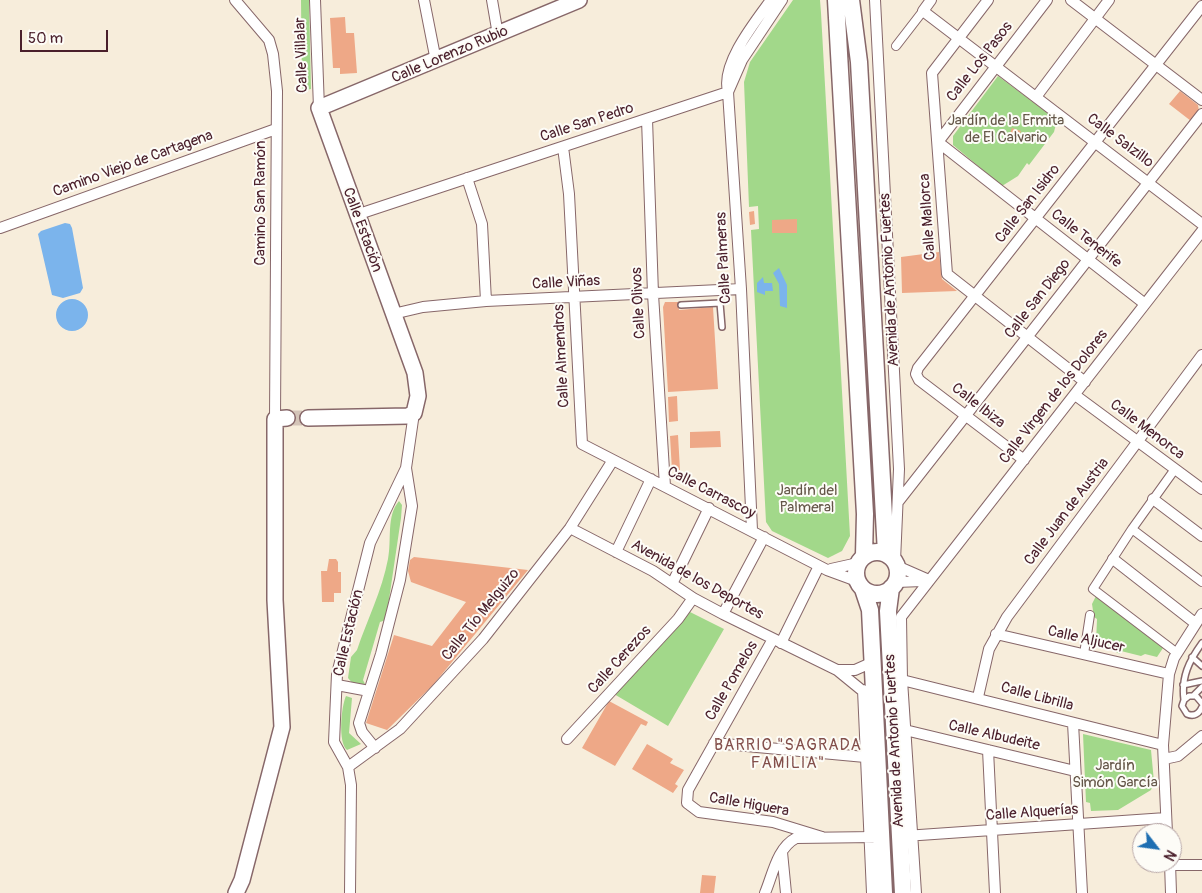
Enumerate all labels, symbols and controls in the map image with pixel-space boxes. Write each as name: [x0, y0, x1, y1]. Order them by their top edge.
street label: Calle Villalar: [292, 17, 312, 93]
street label: Calle Los Pasos: [943, 18, 1017, 106]
scale bar: [22, 20, 110, 52]
street label: Calle Lorenzo Rubio: [389, 22, 511, 88]
text: 50 m: [28, 29, 63, 48]
street label: Calle San Pedro: [538, 99, 636, 147]
street label: Calle Salzillo: [1083, 110, 1157, 172]
park label: Jardín de la Ermita de El Calvario: [948, 112, 1064, 147]
street label: Camino Viejo de Cartagena: [51, 127, 215, 201]
street label: Camino San Ramón: [252, 141, 270, 265]
street label: Calle San Isidro: [992, 161, 1064, 247]
street label: Calle Mallorca: [916, 173, 940, 261]
street label: Calle Estación: [338, 185, 386, 275]
street label: Avenida de Antonio Fuertes: [876, 193, 904, 367]
street label: Calle Tenerife: [1047, 206, 1125, 272]
street label: Calle Palmeras: [713, 212, 735, 304]
street label: Calle San Diego: [1001, 256, 1075, 342]
street label: Calle Olivos: [628, 267, 650, 339]
street label: Calle Viñas: [532, 272, 600, 294]
street label: Calle Almendros: [550, 304, 574, 408]
street label: Calle Virgen de los Dolores: [996, 326, 1112, 468]
street label: Calle Ibiza: [948, 379, 1008, 433]
street label: Calle Menorca: [1106, 396, 1188, 464]
street label: Calle Juan de Austria: [1021, 455, 1113, 569]
street label: Calle Carrascoy: [664, 463, 758, 523]
park label: Jardín del Palmeral: [777, 482, 837, 517]
street label: Avenida de los Deportes: [628, 536, 766, 624]
street label: Calle Tío Melguizo: [438, 565, 524, 665]
street label: Calle Estación: [330, 588, 368, 678]
street label: Calle Cerezos: [585, 622, 655, 698]
street label: Calle Aljucer: [1046, 622, 1126, 658]
street label: Calle Pomelos: [702, 638, 762, 724]
street label: Avenida de Antonio Fuertes: [881, 654, 909, 828]
street label: Calle Librilla: [999, 679, 1075, 715]
street label: Calle Albudeite: [947, 717, 1041, 755]
district label: BARRIO "SAGRADA FAMILIA": [712, 736, 864, 774]
park label: Jardín Simón García: [1072, 757, 1158, 792]
street label: Calle Higuera: [708, 789, 790, 821]
street label: Calle Alquerías: [985, 801, 1079, 825]
north arrow: [1132, 823, 1182, 873]
text: N: [1160, 847, 1179, 864]

